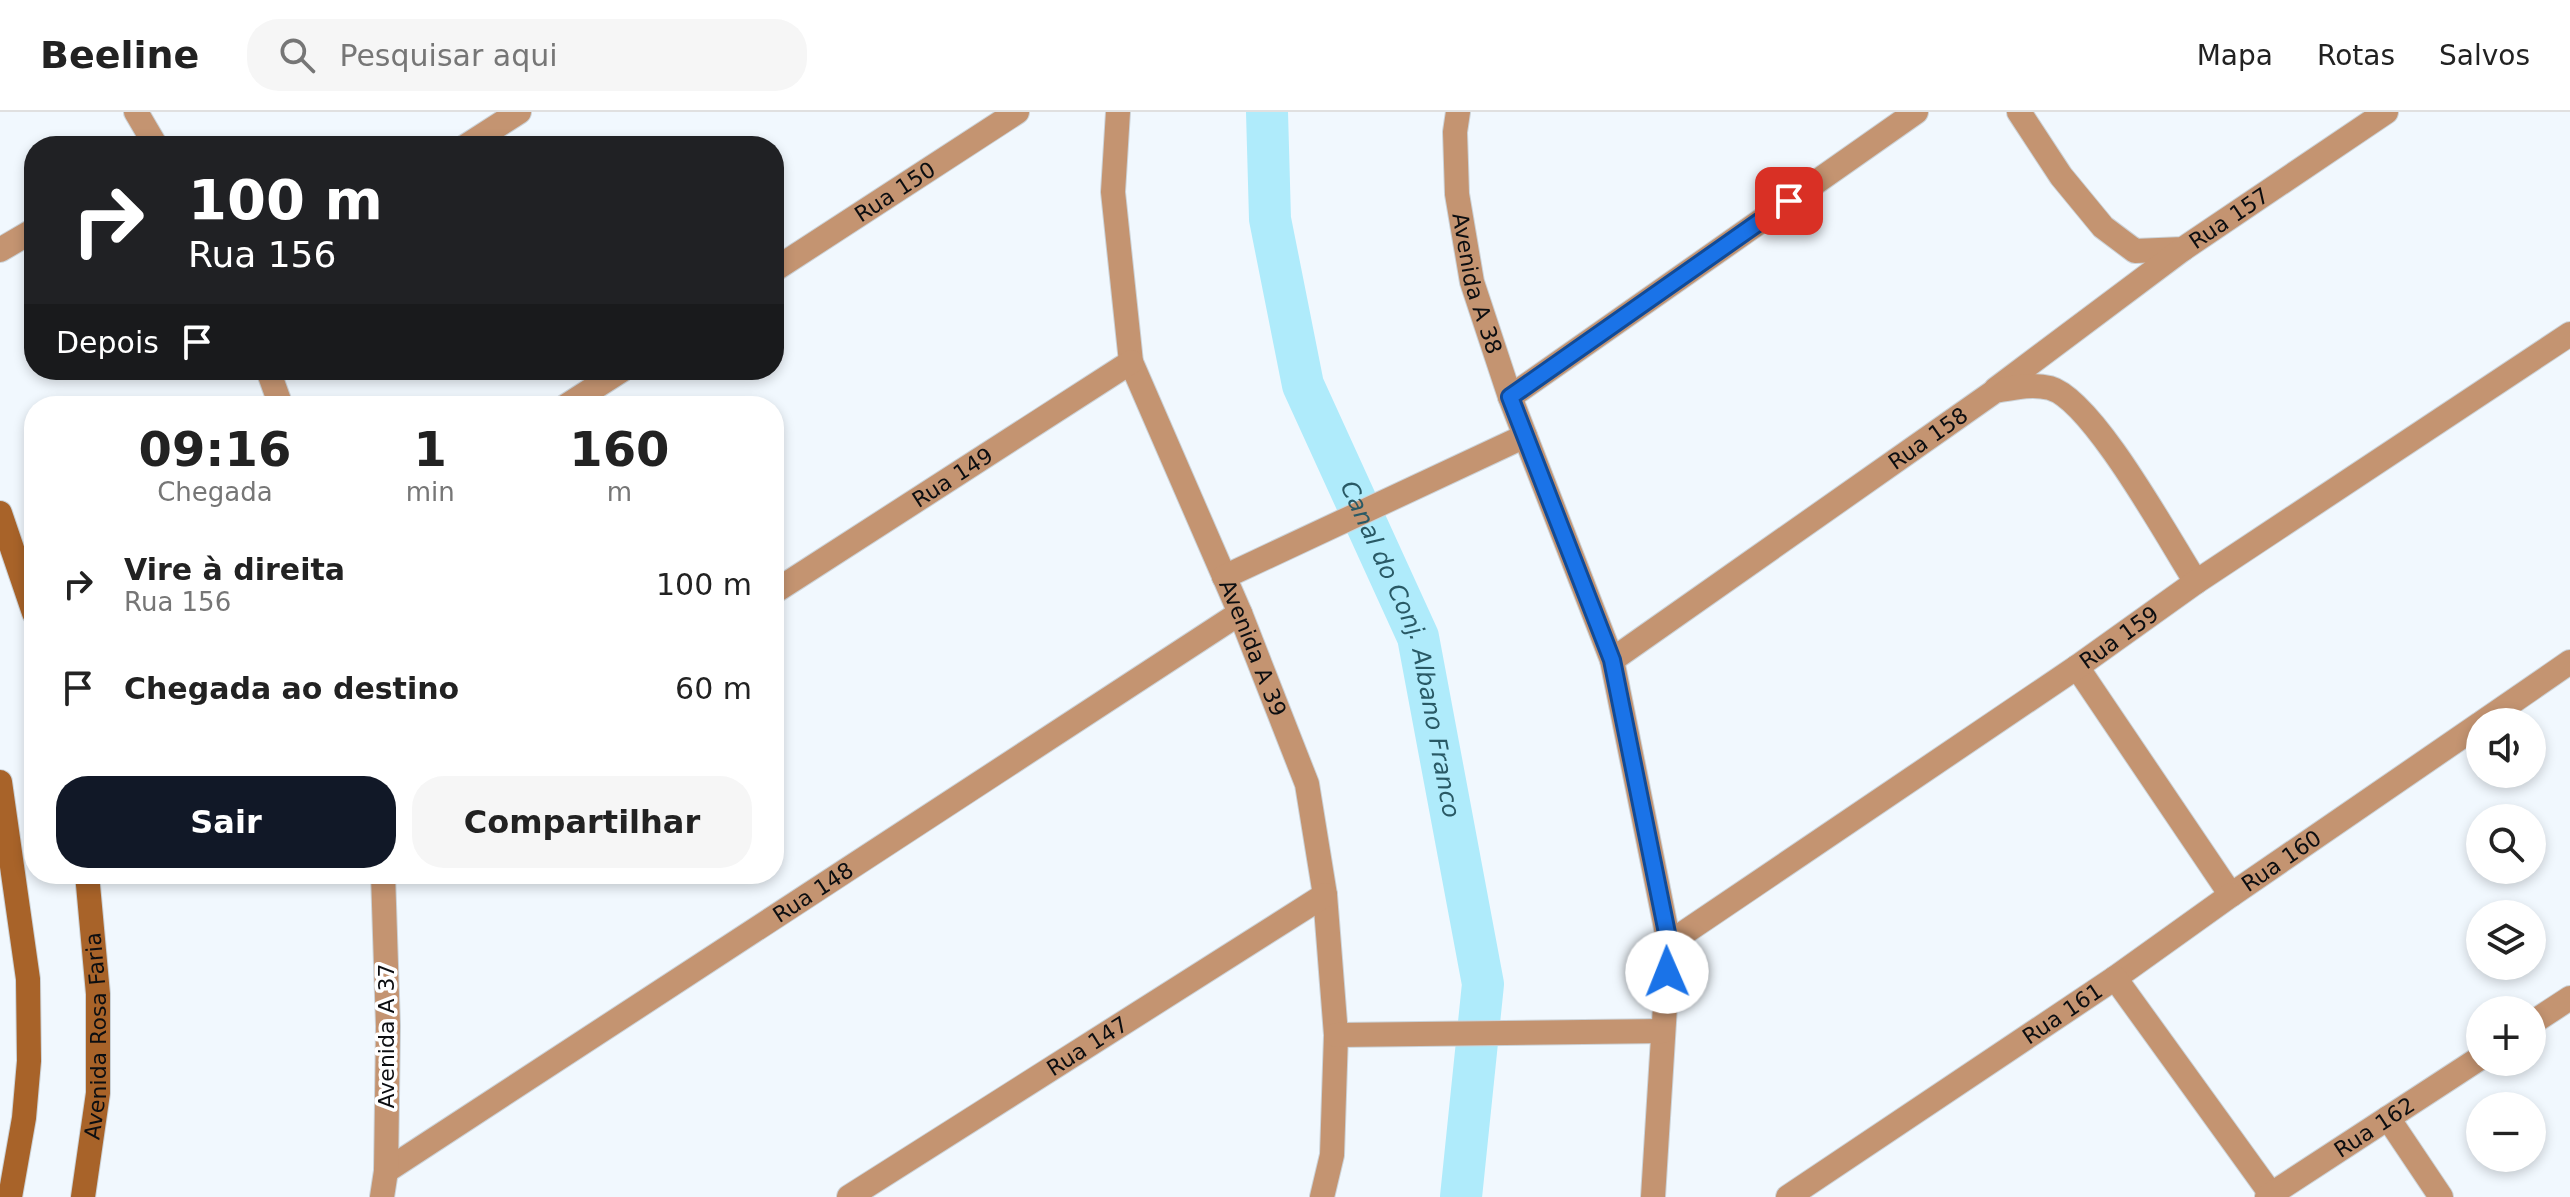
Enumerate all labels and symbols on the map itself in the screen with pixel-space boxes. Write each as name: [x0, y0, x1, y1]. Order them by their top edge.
street label: Rua 150: [850, 156, 940, 227]
pin: [1755, 167, 1823, 235]
street label: Rua 157: [2184, 182, 2273, 254]
street label: Avenida A 38: [1448, 211, 1507, 357]
street label: Rua 158: [1884, 402, 1972, 474]
street label: Rua 149: [907, 442, 997, 512]
water label: Canal do Conj. Albano Franco: [1335, 476, 1466, 820]
street label: Avenida A 39: [1215, 576, 1292, 720]
street label: Rua 159: [2075, 601, 2163, 674]
street label: Rua 160: [2237, 825, 2326, 897]
street label: Rua 148: [768, 857, 858, 927]
position arrow: [1625, 930, 1709, 1014]
street label: Avenida Rosa Faria: [79, 931, 111, 1141]
street label: Avenida A 37: [374, 964, 399, 1108]
street label: Rua 161: [2018, 978, 2107, 1049]
street label: Rua 147: [1042, 1011, 1132, 1081]
street label: Rua 162: [2329, 1092, 2419, 1162]

